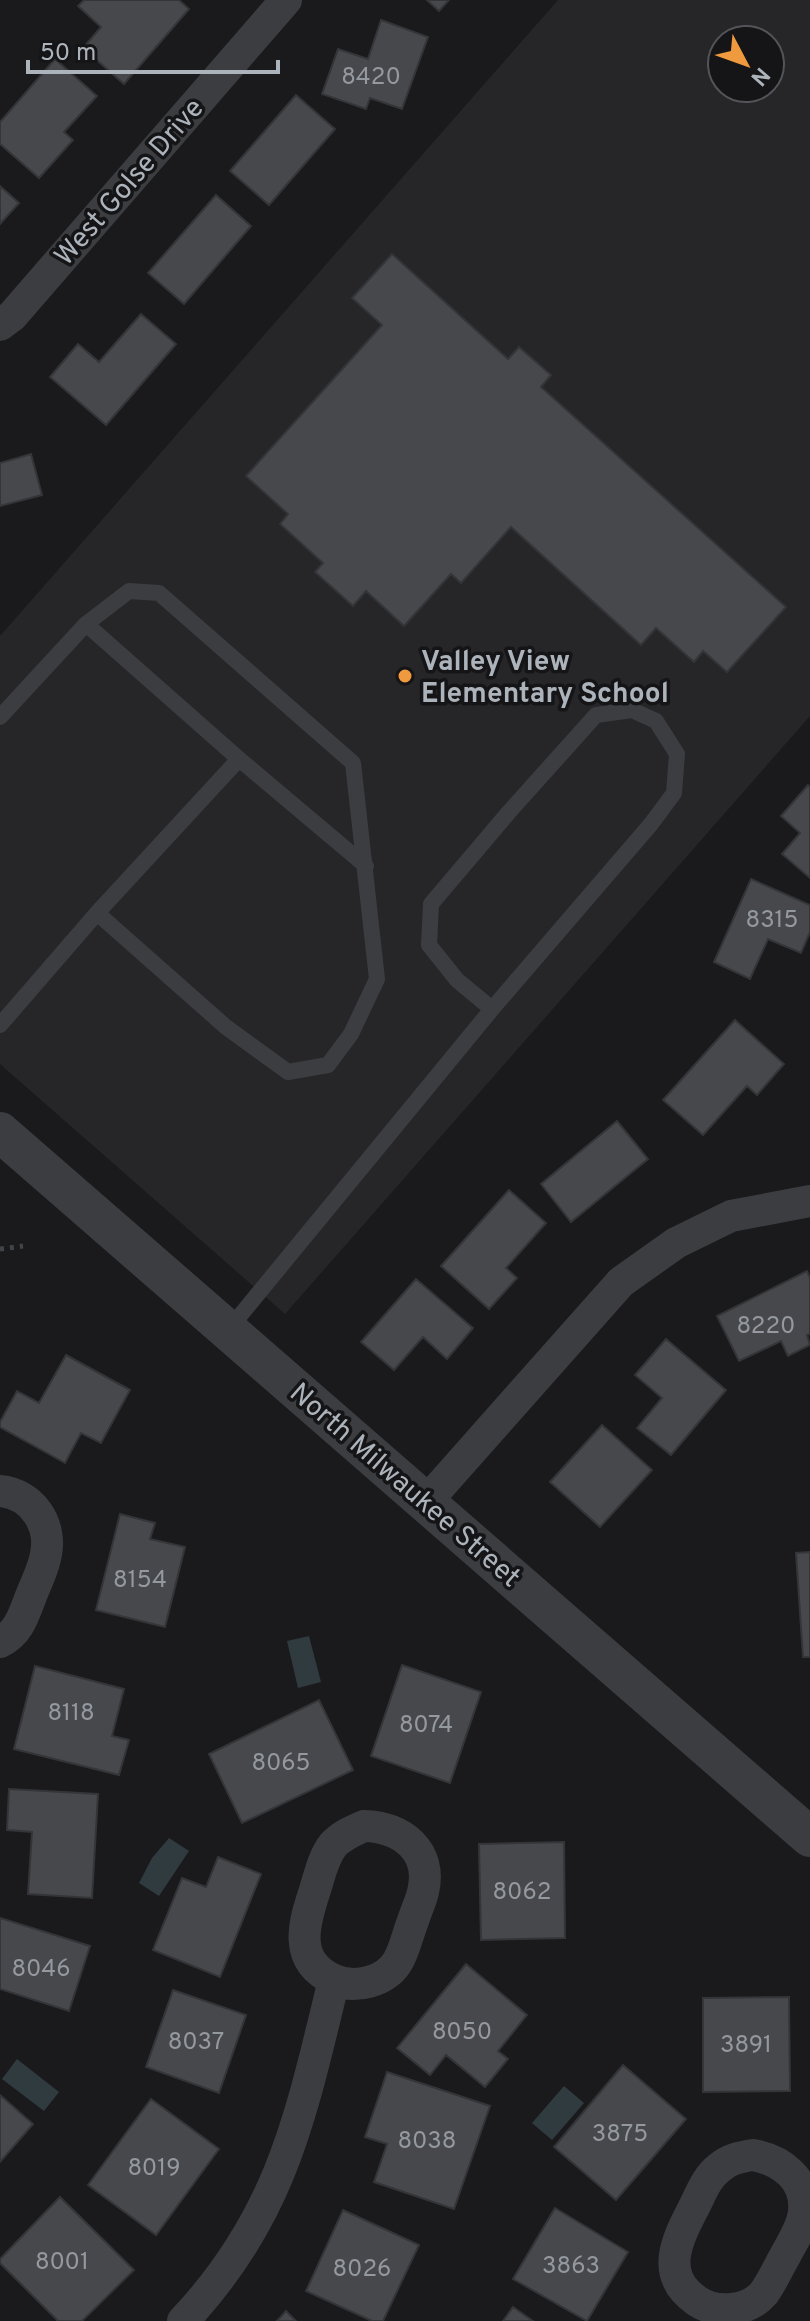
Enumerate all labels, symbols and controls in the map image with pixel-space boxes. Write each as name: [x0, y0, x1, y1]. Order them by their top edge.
scale bar: [28, 24, 278, 74]
north arrow: [706, 24, 786, 104]
text: 50 m: [40, 39, 96, 69]
text: N: [744, 61, 775, 90]
house number: 8420: [341, 63, 401, 93]
street label: West Golse Drive: [48, 92, 213, 274]
place label: Valley View Elementary School: [421, 645, 669, 713]
marker: Valley View Elementary School: [396, 667, 414, 685]
house number: 8315: [746, 906, 798, 936]
house number: 8220: [737, 1312, 795, 1342]
street label: North Milwaukee Street: [281, 1376, 527, 1596]
house number: 8154: [113, 1566, 167, 1596]
house number: 8118: [47, 1699, 95, 1729]
house number: 8074: [399, 1711, 453, 1741]
house number: 8065: [251, 1749, 311, 1779]
house number: 8062: [493, 1878, 551, 1908]
house number: 8046: [11, 1955, 71, 1985]
house number: 8050: [432, 2018, 492, 2048]
house number: 8037: [168, 2028, 224, 2058]
house number: 3891: [720, 2031, 772, 2061]
house number: 3875: [592, 2120, 648, 2150]
house number: 8038: [398, 2127, 456, 2157]
house number: 8019: [127, 2154, 181, 2184]
house number: 8001: [35, 2248, 89, 2278]
house number: 3863: [542, 2252, 600, 2282]
house number: 8026: [333, 2255, 391, 2285]

